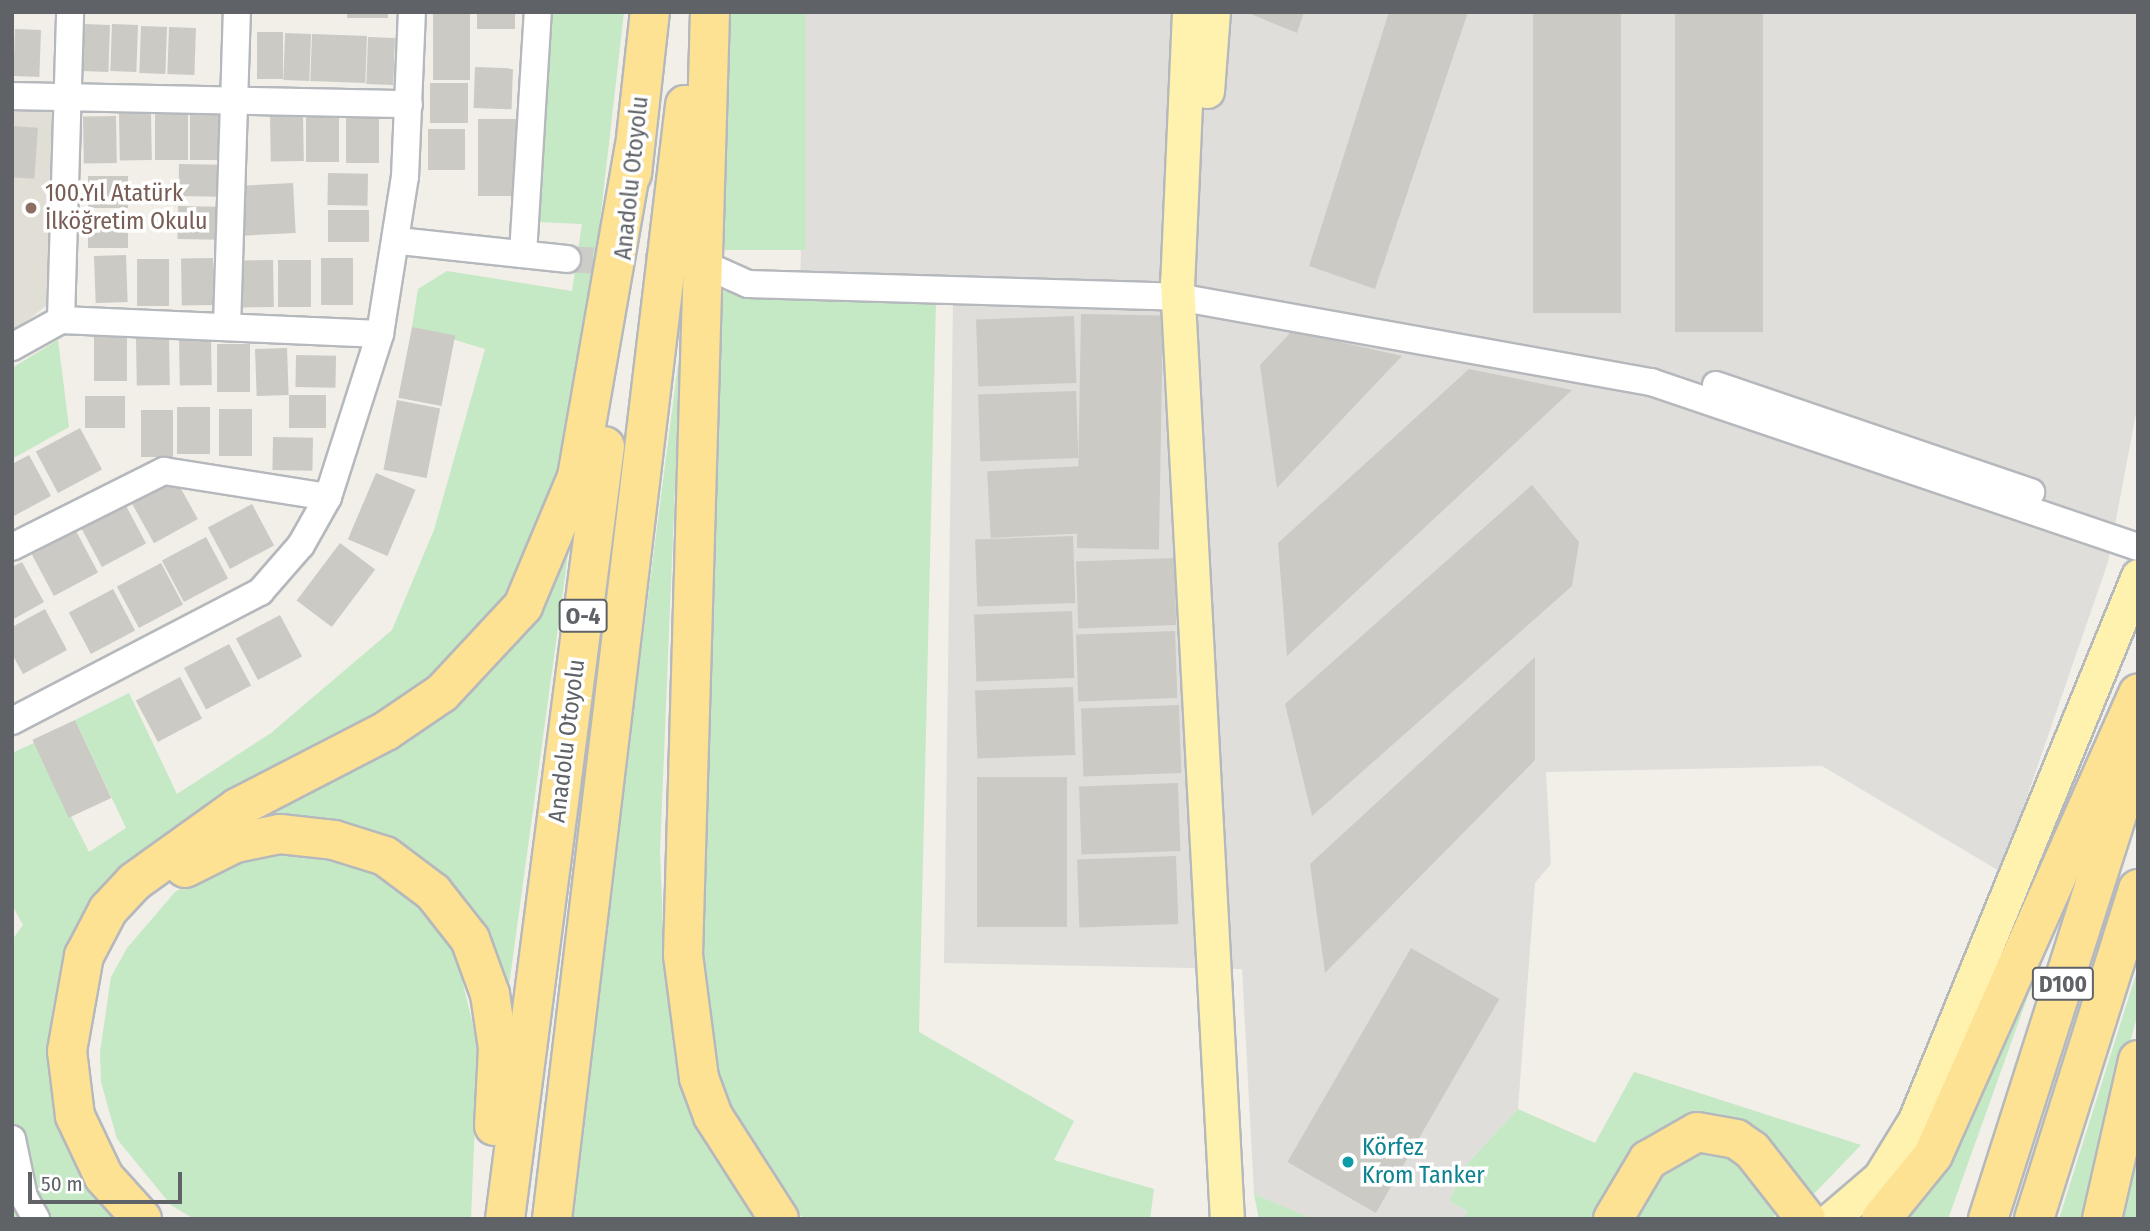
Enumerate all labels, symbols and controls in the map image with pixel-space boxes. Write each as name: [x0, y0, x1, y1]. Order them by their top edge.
street label: Anadolu Otoyolu: [609, 95, 655, 261]
place label: 100.Yıl Atatürk İlköğretim Okulu: [45, 180, 208, 236]
marker: 100.Yıl Atatürk İlköğretim Okulu: [23, 200, 39, 216]
road number: O-4: [558, 596, 608, 636]
street label: Anadolu Otoyolu: [543, 658, 591, 824]
road number: D100: [2032, 965, 2094, 1004]
place label: Körfez Krom Tanker: [1362, 1134, 1485, 1190]
marker: Körfez Krom Tanker: [1340, 1154, 1356, 1170]
scale bar: [32, 1158, 186, 1202]
text: 50 m: [41, 1171, 83, 1197]

